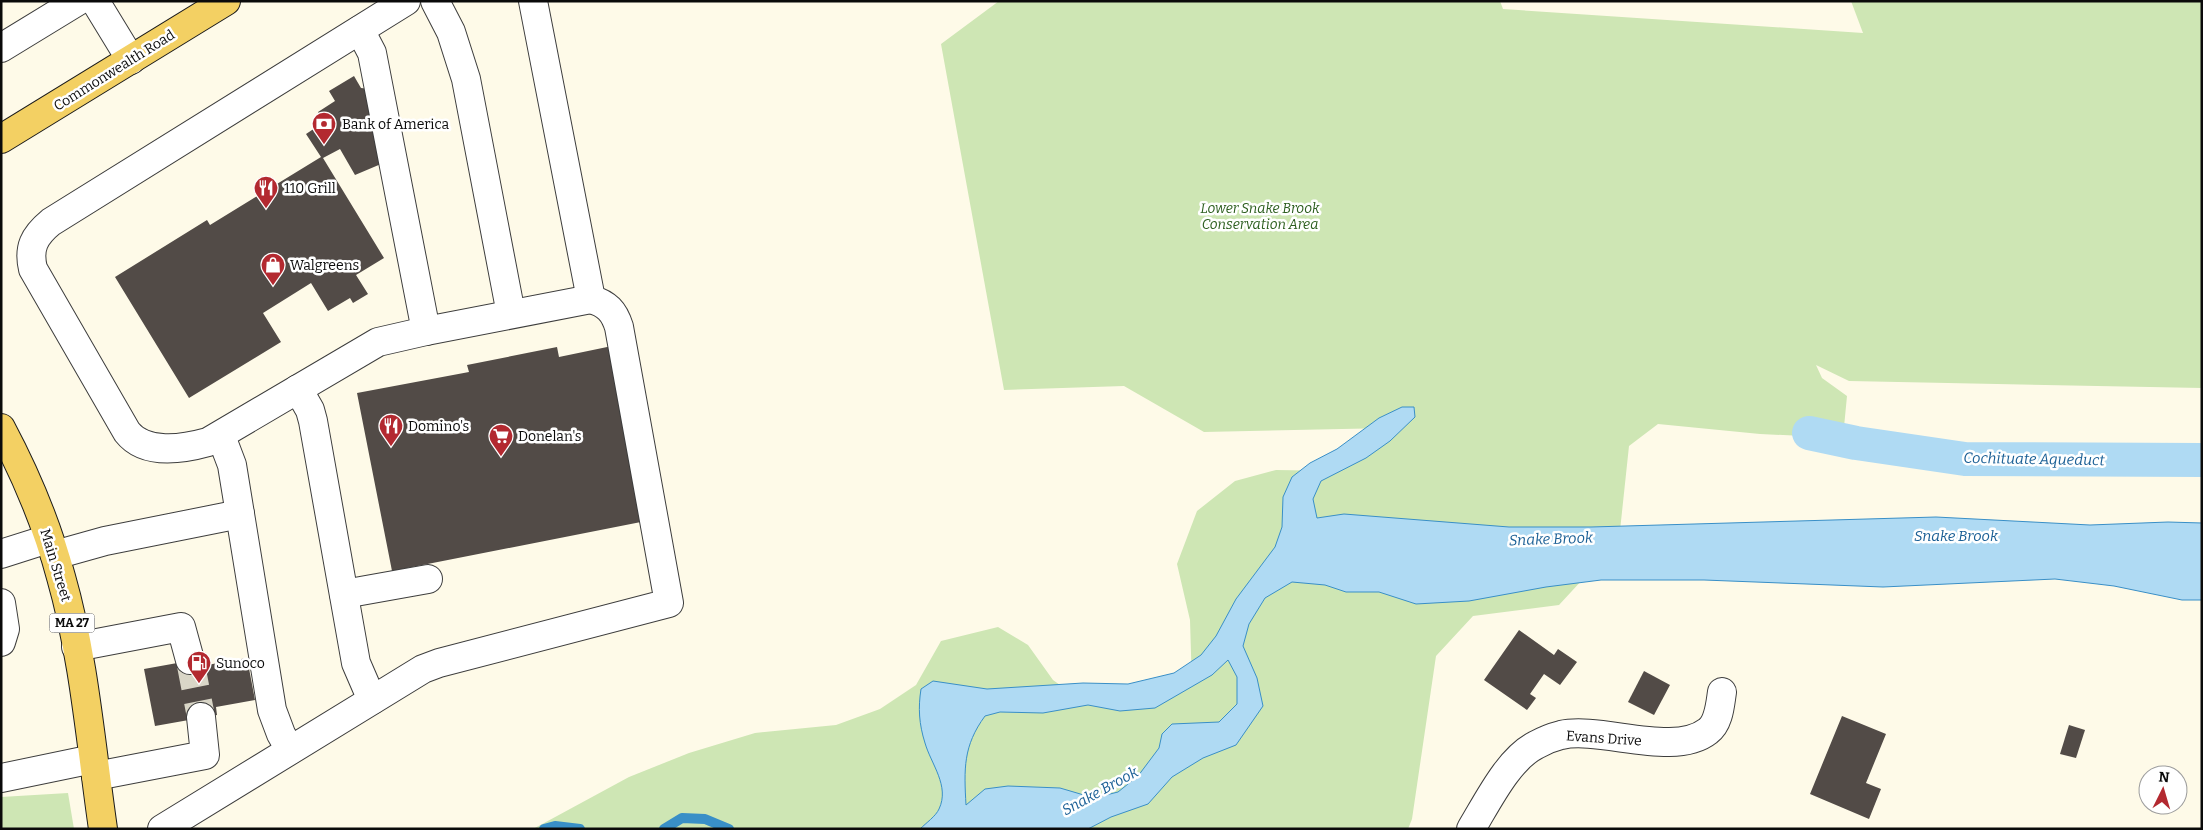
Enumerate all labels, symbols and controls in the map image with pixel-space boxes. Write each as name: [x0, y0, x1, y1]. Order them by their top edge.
street label: Commonwealth Road: [51, 26, 178, 115]
bank icon: Bank of America: [311, 111, 337, 145]
place label: Bank of America: [342, 116, 449, 133]
restaurant icon: 110 Grill: [253, 175, 279, 209]
place label: 110 Grill: [284, 180, 336, 197]
park label: Lower Snake Brook Conservation Area: [1200, 200, 1320, 233]
shop icon: Walgreens: [260, 252, 286, 286]
place label: Walgreens: [290, 257, 359, 274]
restaurant icon: Domino's: [378, 413, 404, 447]
place label: Domino's: [408, 418, 469, 435]
supermarket icon: Donelan's: [488, 423, 514, 457]
place label: Donelan's: [518, 428, 581, 445]
water label: Cochituate Aqueduct: [1963, 449, 2105, 469]
street label: Main Street: [36, 527, 75, 604]
water label: Snake Brook: [1914, 527, 1999, 545]
water label: Snake Brook: [1509, 529, 1594, 549]
road number: MA 27: [50, 614, 94, 632]
fuel station icon: Sunoco: [186, 650, 212, 684]
place label: Sunoco: [216, 655, 265, 672]
street label: Evans Drive: [1566, 727, 1642, 750]
water label: Snake Brook: [1059, 762, 1142, 819]
north arrow: [2138, 765, 2188, 815]
text: N: [2158, 769, 2170, 787]

